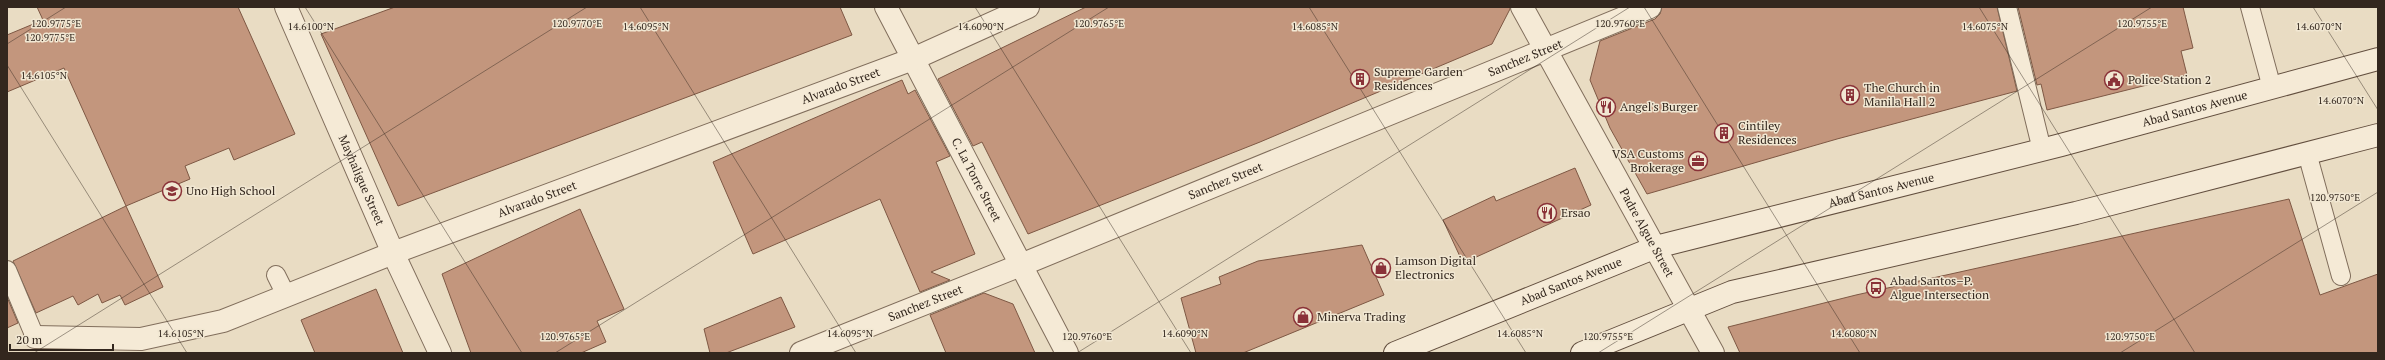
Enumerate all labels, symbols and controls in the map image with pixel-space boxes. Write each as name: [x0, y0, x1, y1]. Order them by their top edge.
text: 120.9775°E: [31, 17, 81, 30]
text: 120.9770°E: [552, 17, 602, 30]
text: 120.9765°E: [1074, 17, 1124, 30]
text: 120.9760°E: [1595, 17, 1645, 30]
text: 120.9755°E: [2117, 17, 2167, 30]
text: 14.6100°N: [288, 20, 335, 33]
text: 14.6095°N: [623, 20, 670, 33]
text: 14.6090°N: [958, 20, 1005, 33]
text: 14.6085°N: [1292, 20, 1339, 33]
text: 14.6075°N: [1962, 20, 2009, 33]
text: 14.6070°N: [2296, 20, 2343, 33]
text: 120.9775°E: [25, 31, 75, 44]
street label: Sanchez Street: [1486, 36, 1565, 80]
street label: Alvarado Street: [799, 64, 883, 107]
place label: Supreme Garden Residences: [1374, 64, 1463, 93]
building icon: Supreme Garden Residences: [1349, 68, 1371, 90]
text: 14.6105°N: [21, 69, 68, 82]
public building icon: Police Station 2: [2103, 69, 2125, 91]
place label: Police Station 2: [2128, 72, 2211, 87]
place label: The Church in Manila Hall 2: [1864, 80, 1940, 109]
building icon: The Church in Manila Hall 2: [1839, 84, 1861, 106]
street label: Abad Santos Avenue: [2140, 87, 2249, 130]
text: 14.6070°N: [2318, 94, 2365, 107]
restaurant icon: Angel's Burger: [1595, 96, 1617, 118]
place label: Angel's Burger: [1620, 99, 1698, 114]
place label: Cintiley Residences: [1738, 118, 1797, 147]
building icon: Cintiley Residences: [1713, 122, 1735, 144]
street label: Mayhaligue Street: [336, 133, 388, 228]
street label: C. La Torre Street: [949, 135, 1005, 225]
place label: VSA Customs Brokerage: [1612, 146, 1684, 175]
office icon: VSA Customs Brokerage: [1687, 150, 1709, 172]
street label: Sanchez Street: [1186, 159, 1265, 203]
street label: Abad Santos Avenue: [1827, 169, 1936, 210]
street label: Alvarado Street: [496, 177, 579, 220]
school or university icon: Uno High School: [161, 180, 183, 202]
place label: Uno High School: [186, 183, 276, 198]
street label: Padre Algue Street: [1617, 186, 1678, 280]
text: 120.9750°E: [2310, 191, 2360, 204]
restaurant icon: Ersao: [1536, 202, 1558, 224]
place label: Ersao: [1561, 205, 1591, 220]
place label: Lamson Digital Electronics: [1395, 253, 1476, 282]
street label: Abad Santos Avenue: [1518, 254, 1624, 308]
shop icon: Lamson Digital Electronics: [1370, 257, 1392, 279]
place label: Abad Santos–P. Algue Intersection: [1890, 273, 1989, 302]
bus stop icon: Abad Santos–P. Algue Intersection: [1865, 277, 1887, 299]
street label: Sanchez Street: [886, 281, 965, 324]
shop icon: Minerva Trading: [1292, 306, 1314, 328]
place label: Minerva Trading: [1317, 309, 1406, 324]
scale bar: [10, 326, 113, 352]
text: 14.6105°N: [158, 327, 205, 340]
text: 14.6095°N: [827, 327, 874, 340]
text: 14.6090°N: [1162, 327, 1209, 340]
text: 14.6085°N: [1497, 327, 1544, 340]
text: 14.6080°N: [1831, 327, 1878, 340]
text: 120.9765°E: [540, 330, 590, 343]
text: 120.9760°E: [1062, 330, 1112, 343]
text: 120.9755°E: [1583, 330, 1633, 343]
text: 120.9750°E: [2105, 330, 2155, 343]
text: 20 m: [16, 332, 43, 347]

